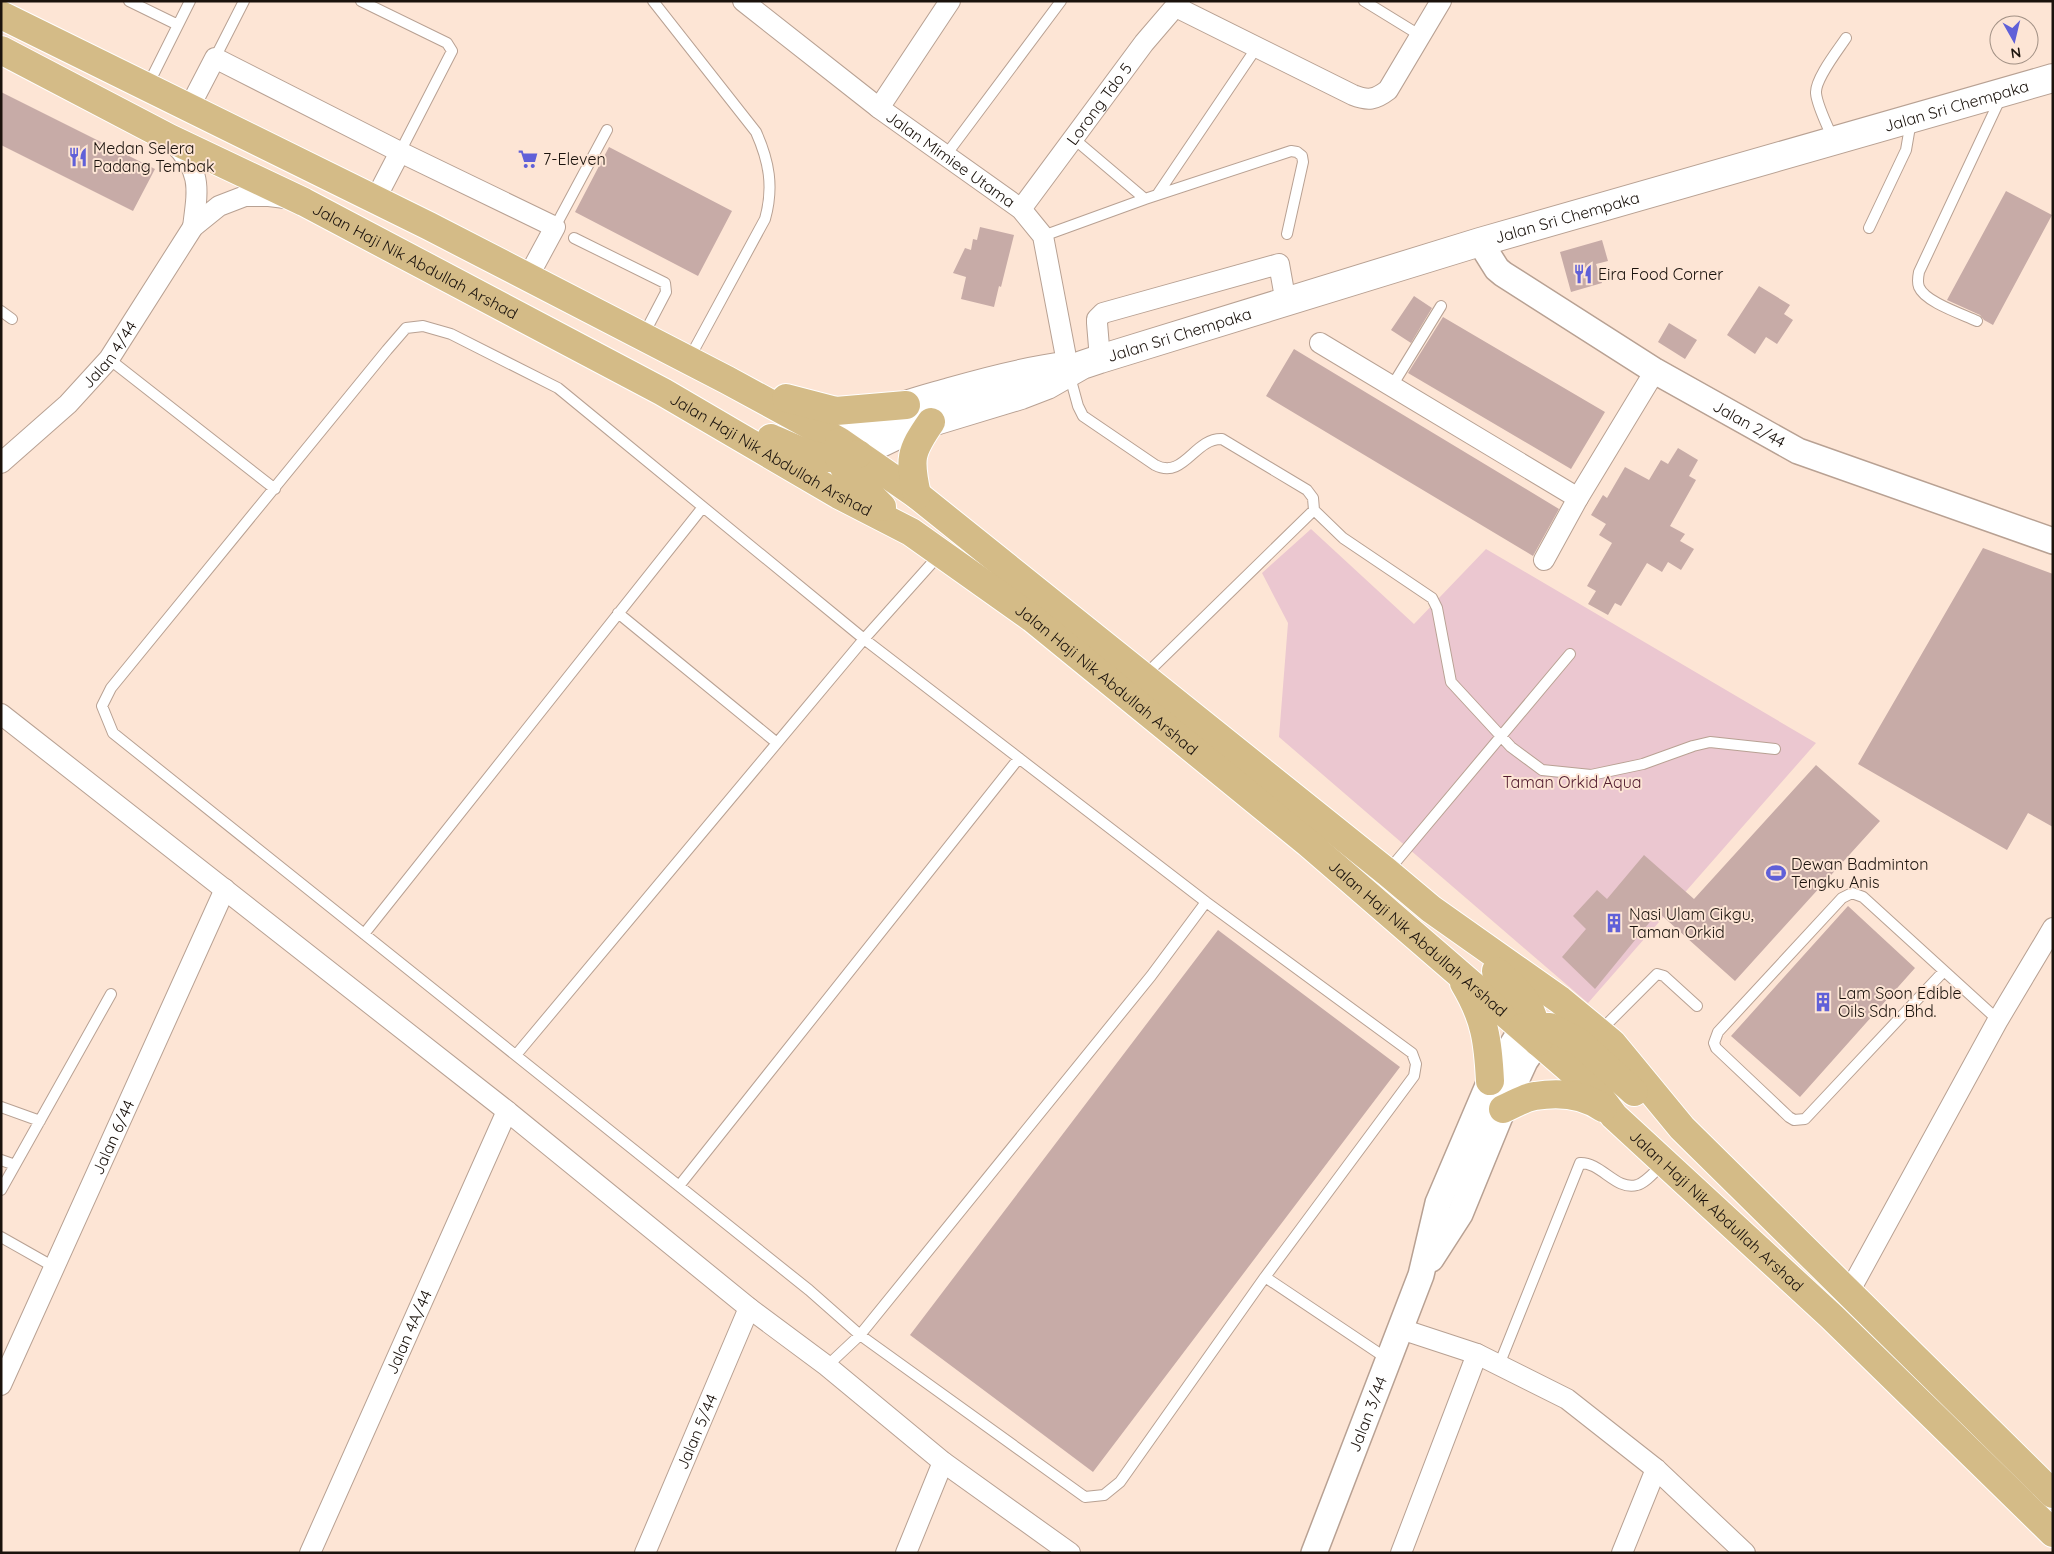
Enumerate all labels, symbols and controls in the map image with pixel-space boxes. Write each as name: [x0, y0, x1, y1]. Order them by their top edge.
north arrow: [1989, 15, 2039, 65]
text: N: [2009, 43, 2022, 63]
street label: Lorong Tdo 5: [1062, 59, 1136, 149]
street label: Jalan Sri Chempaka: [1882, 75, 2031, 136]
street label: Jalan Mimiee Utama: [882, 106, 1019, 212]
place label: Medan Selera Padang Tembak: [93, 138, 214, 176]
restaurant icon: Medan Selera Padang Tembak: [67, 146, 89, 168]
supermarket icon: 7-Eleven: [517, 148, 539, 170]
place label: 7-Eleven: [543, 149, 606, 169]
street label: Jalan Sri Chempaka: [1492, 187, 1642, 247]
street label: Jalan Haji Nik Abdullah Arshad: [309, 198, 521, 323]
restaurant icon: Eira Food Corner: [1572, 263, 1594, 285]
place label: Eira Food Corner: [1598, 264, 1723, 284]
street label: Jalan Sri Chempaka: [1105, 303, 1254, 366]
street label: Jalan 4/44: [77, 317, 141, 392]
street label: Jalan Haji Nik Abdullah Arshad: [667, 388, 875, 520]
street label: Jalan 2/44: [1709, 395, 1789, 452]
street label: Jalan Haji Nik Abdullah Arshad: [1011, 599, 1202, 759]
park label: Taman Orkid Aqua: [1503, 772, 1641, 792]
place label: Dewan Badminton Tengku Anis: [1791, 854, 1928, 892]
street label: Jalan Haji Nik Abdullah Arshad: [1325, 855, 1511, 1021]
sports icon: Dewan Badminton Tengku Anis: [1765, 862, 1787, 884]
place label: Nasi Ulam Cikgu, Taman Orkid: [1629, 904, 1754, 942]
building icon: Nasi Ulam Cikgu, Taman Orkid: [1603, 912, 1625, 934]
place label: Lam Soon Edible Oils Sdn. Bhd.: [1838, 983, 1962, 1021]
building icon: Lam Soon Edible Oils Sdn. Bhd.: [1812, 991, 1834, 1013]
street label: Jalan 6/44: [87, 1097, 138, 1178]
street label: Jalan Haji Nik Abdullah Arshad: [1626, 1126, 1808, 1296]
street label: Jalan 4A/44: [381, 1287, 436, 1377]
street label: Jalan 3/44: [1344, 1373, 1391, 1455]
street label: Jalan 5/44: [672, 1391, 721, 1472]

